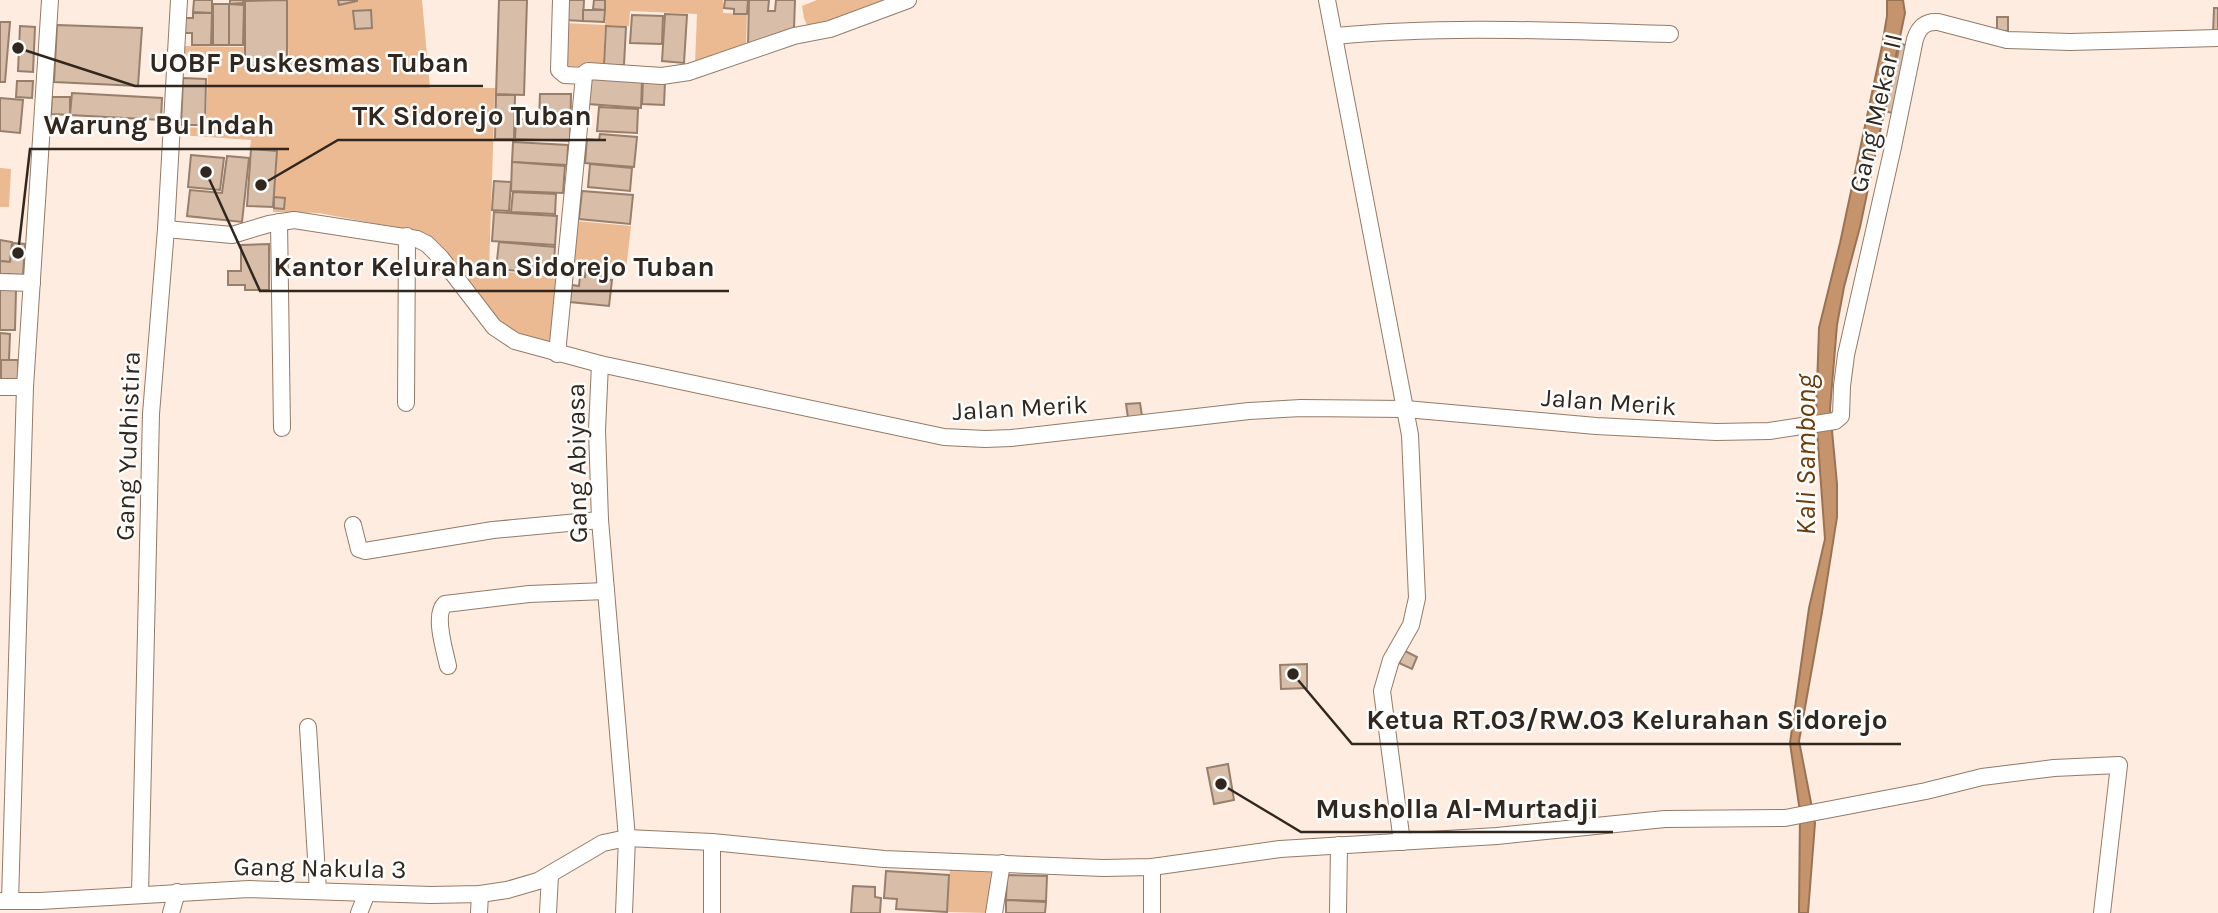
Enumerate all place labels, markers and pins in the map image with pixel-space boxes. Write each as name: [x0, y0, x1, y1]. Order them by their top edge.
callout: UOBF Puskesmas Tuban: [135, 37, 483, 86]
callout: TK Sidorejo Tuban: [338, 91, 606, 140]
callout: Warung Bu Indah: [30, 100, 289, 149]
callout: Kantor Kelurahan Sidorejo Tuban: [260, 242, 729, 291]
callout: Ketua RT.03/RW.03 Kelurahan Sidorejo: [1352, 695, 1901, 744]
callout: Musholla Al-Murtadji: [1301, 783, 1613, 832]

